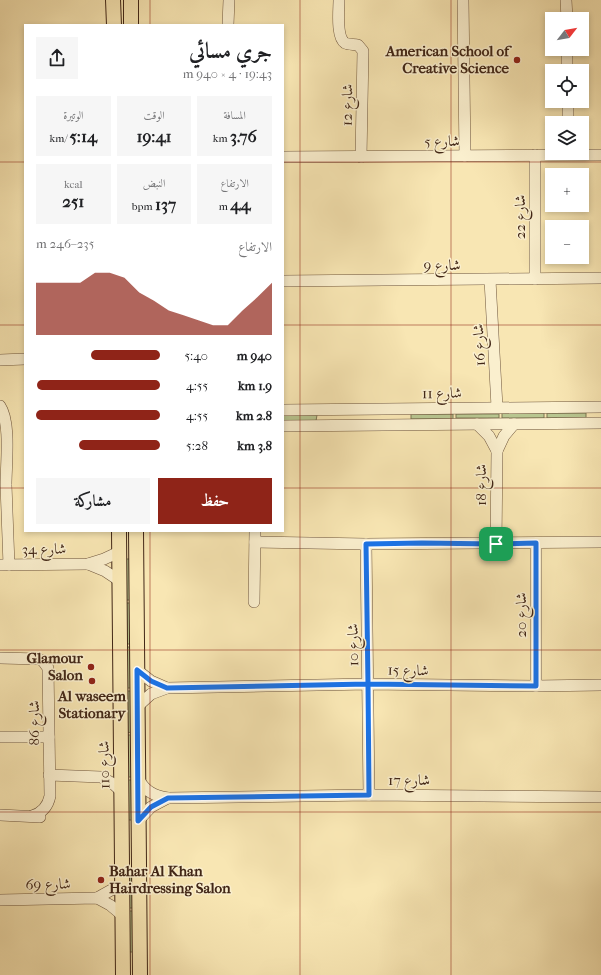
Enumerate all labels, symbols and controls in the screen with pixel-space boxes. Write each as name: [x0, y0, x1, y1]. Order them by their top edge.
north arrow: [545, 12, 589, 56]
map controls: [545, 12, 589, 264]
button: share: [36, 37, 78, 79]
text: جري مسائي: [189, 38, 272, 64]
place label: American School of Creative Science: [385, 42, 513, 77]
marker: American School of Creative Science: [512, 55, 522, 65]
button: locate: [545, 64, 589, 108]
text: 19:43 · 4 × 940 m: [183, 66, 272, 81]
street label: شارع 12: [338, 84, 360, 126]
text: الوتيرة: [63, 109, 83, 122]
text: الوقت: [143, 109, 165, 122]
text: المسافة: [223, 109, 246, 122]
button: layers: [545, 116, 589, 160]
text: 5:14: [69, 126, 97, 146]
text: 19:41: [136, 126, 172, 146]
text: 3.76: [230, 126, 257, 146]
text: /km: [50, 132, 69, 145]
text: km: [213, 132, 230, 145]
street label: شارع 5: [424, 132, 460, 154]
button: +: [545, 168, 589, 212]
text: النبض: [143, 177, 165, 190]
text: الارتفاع: [220, 177, 249, 190]
text: kcal: [64, 178, 83, 191]
text: 251: [62, 191, 84, 211]
text: 137: [155, 194, 176, 214]
text: 44: [230, 194, 251, 214]
street label: شارع 22: [511, 195, 533, 239]
text: bpm: [132, 200, 155, 213]
text: m: [219, 200, 230, 213]
button: −: [545, 220, 589, 264]
text: 235–246 m: [36, 236, 94, 251]
text: الارتفاع: [238, 239, 272, 254]
street label: شارع 9: [423, 256, 461, 278]
street label: شارع 16: [469, 323, 493, 367]
text: 5:40: [184, 348, 208, 363]
text: 940 m: [237, 348, 272, 363]
text: 4:55: [186, 378, 208, 393]
text: 1.9 km: [238, 378, 272, 393]
street label: شارع 11: [422, 384, 462, 406]
text: 4:55: [186, 408, 208, 423]
text: 2.8 km: [236, 408, 272, 423]
text: 5:28: [186, 438, 208, 453]
text: 3.8 km: [237, 438, 272, 453]
street label: شارع 18: [472, 464, 494, 506]
button: مشاركة: [36, 478, 150, 524]
button: حفظ: [158, 478, 272, 524]
pin: [479, 527, 513, 561]
icon: arrive: [485, 533, 507, 555]
street label: شارع 34: [22, 540, 66, 562]
street label: شارع 20: [512, 592, 534, 638]
street label: شارع 10: [344, 623, 366, 667]
place label: Glamour Salon: [27, 649, 84, 684]
street label: شارع 15: [387, 661, 429, 683]
marker: Glamour Salon: [86, 662, 96, 672]
marker: Al waseem Stationary: [87, 676, 97, 686]
place label: Al waseem Stationary: [57, 687, 127, 722]
street label: شارع 86: [25, 701, 47, 745]
street label: شارع 110: [95, 741, 117, 789]
street label: شارع 17: [388, 771, 430, 793]
place label: Bahar Al Khan Hairdressing Salon: [109, 862, 231, 897]
street label: شارع 69: [25, 875, 71, 897]
marker: Bahar Al Khan Hairdressing Salon: [96, 875, 106, 885]

